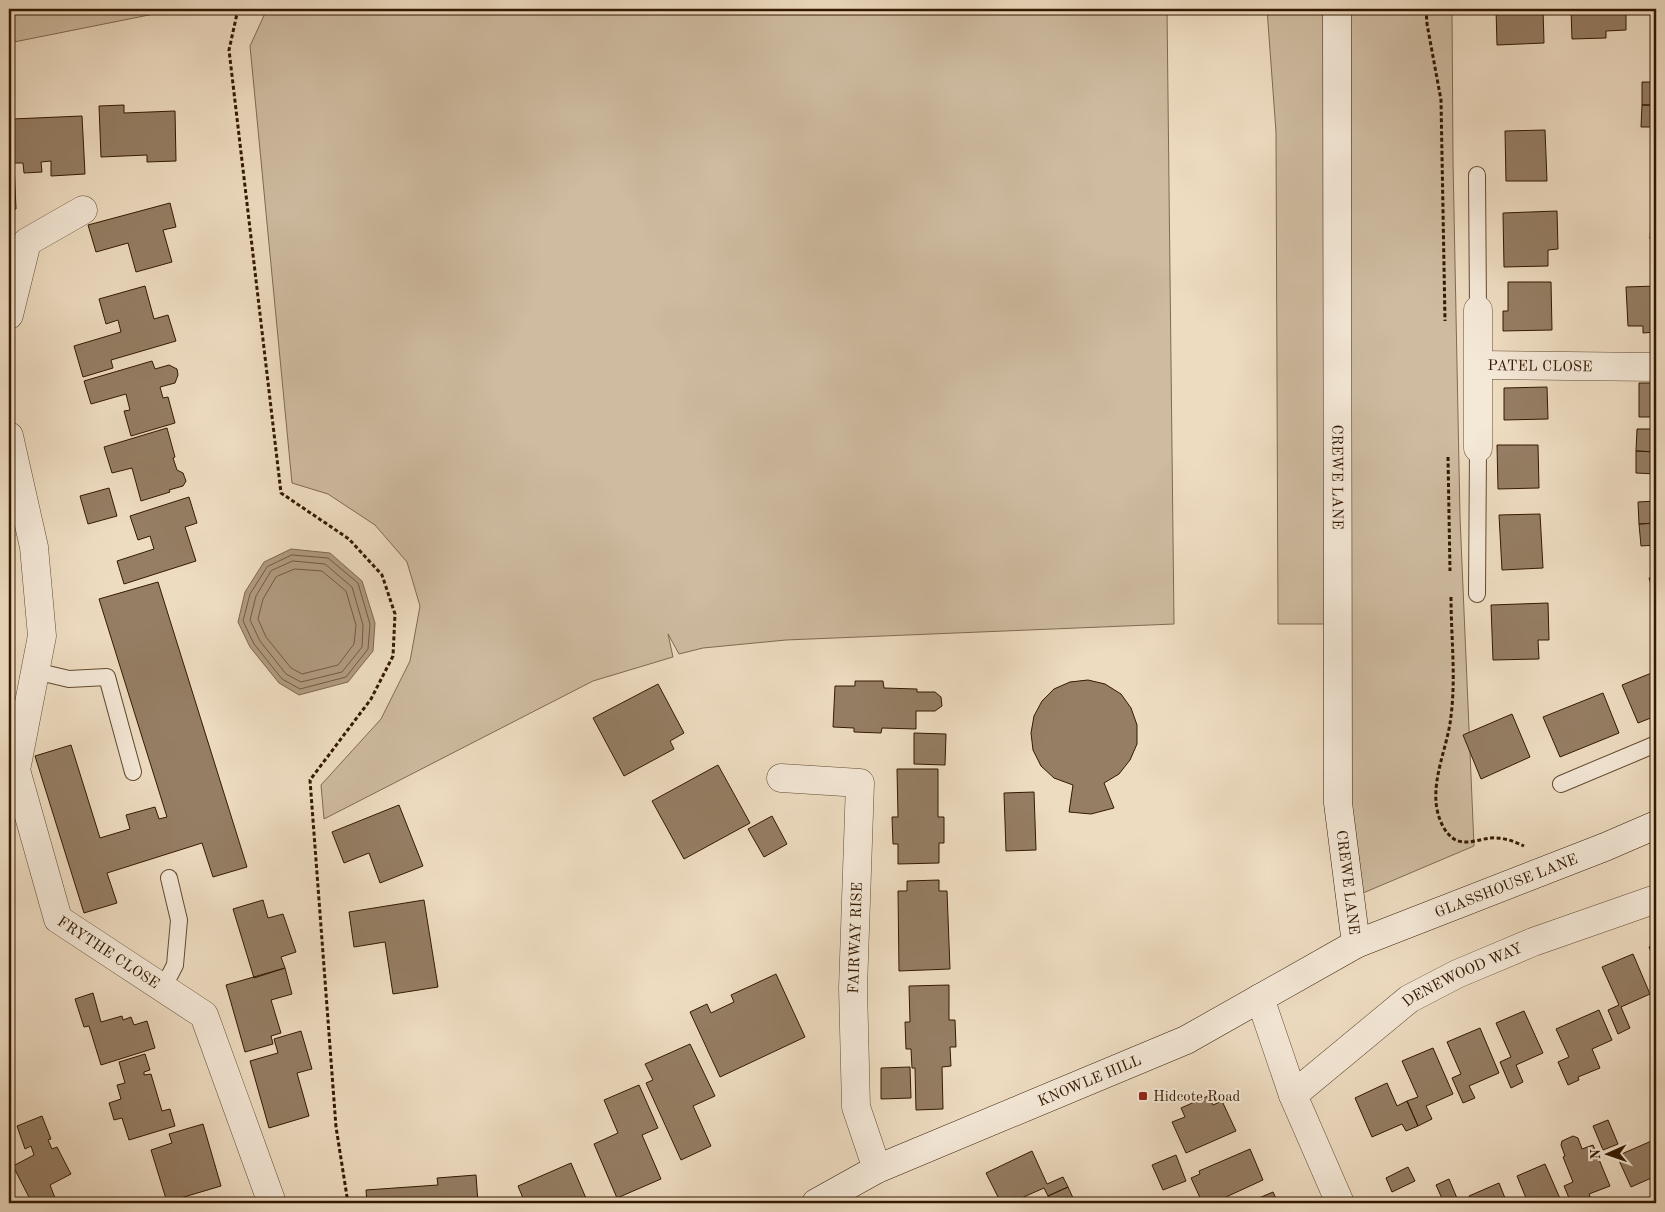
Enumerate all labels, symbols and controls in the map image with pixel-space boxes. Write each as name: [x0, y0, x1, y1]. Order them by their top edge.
street label: PATEL CLOSE: [1487, 359, 1593, 375]
street label: CREWE LANE: [1329, 424, 1344, 530]
street label: CREWE LANE: [1333, 829, 1361, 936]
street label: GLASSHOUSE LANE: [1433, 852, 1580, 921]
street label: FAIRWAY RISE: [847, 882, 866, 994]
street label: FRYTHE CLOSE: [54, 915, 161, 992]
street label: DENEWOOD WAY: [1400, 941, 1525, 1010]
street label: KNOWLE HILL: [1036, 1053, 1144, 1110]
marker: Hidcote Road: [1137, 1090, 1149, 1102]
place label: Hidcote Road: [1153, 1090, 1241, 1105]
north arrow: [1582, 1130, 1632, 1180]
text: N: [1589, 1149, 1603, 1160]

